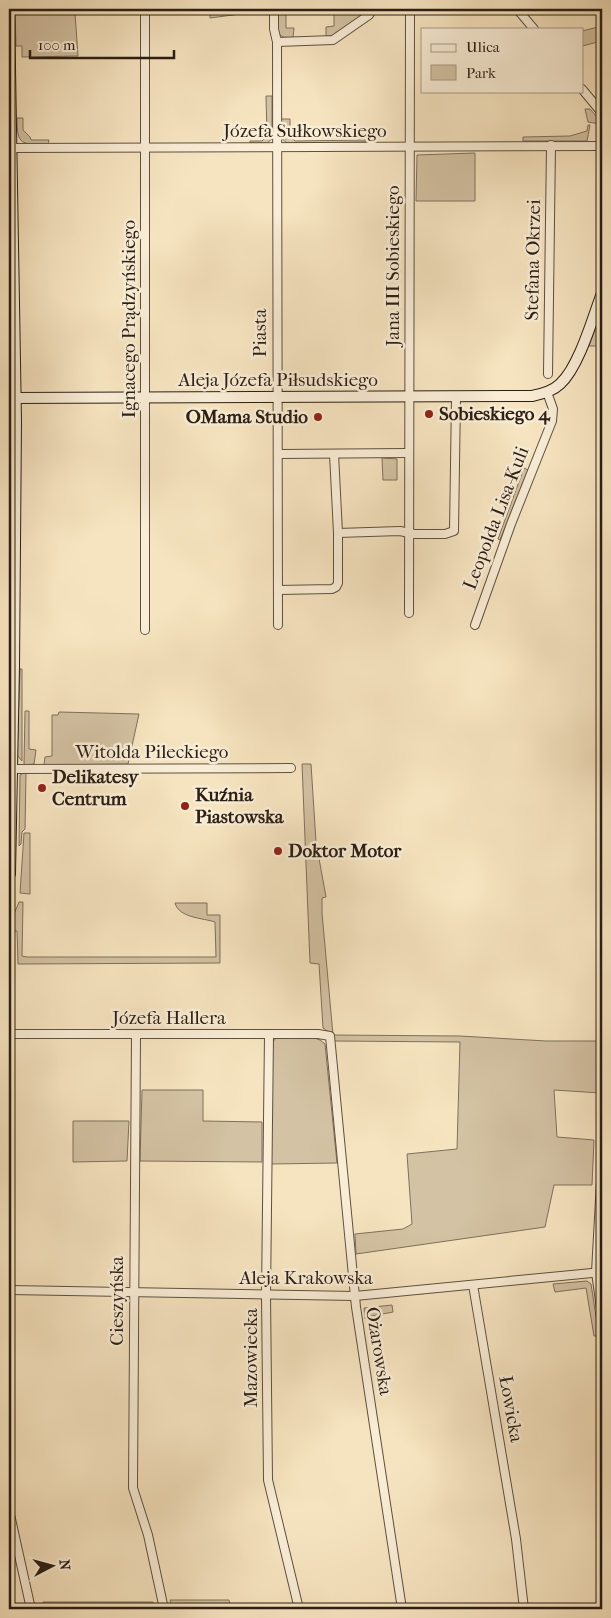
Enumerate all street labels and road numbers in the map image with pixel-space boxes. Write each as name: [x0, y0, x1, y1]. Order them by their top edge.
street label: Józefa Sułkowskiego: [221, 120, 387, 142]
street label: Jana III Sobieskiego: [382, 185, 404, 349]
street label: Stefana Okrzei: [521, 199, 545, 321]
street label: Ignacego Prądzyńskiego: [118, 219, 140, 418]
street label: Piasta: [249, 309, 271, 357]
street label: Aleja Józefa Piłsudskiego: [177, 369, 378, 391]
street label: Leopolda Lisa-Kuli: [459, 443, 534, 593]
street label: Witolda Pileckiego: [75, 741, 229, 763]
street label: Józefa Hallera: [110, 1007, 226, 1029]
street label: Cieszyńska: [106, 1256, 128, 1346]
street label: Aleja Krakowska: [238, 1267, 373, 1289]
street label: Ożarowska: [361, 1305, 397, 1397]
street label: Mazowiecka: [240, 1308, 262, 1408]
street label: Łowicka: [494, 1374, 528, 1444]

